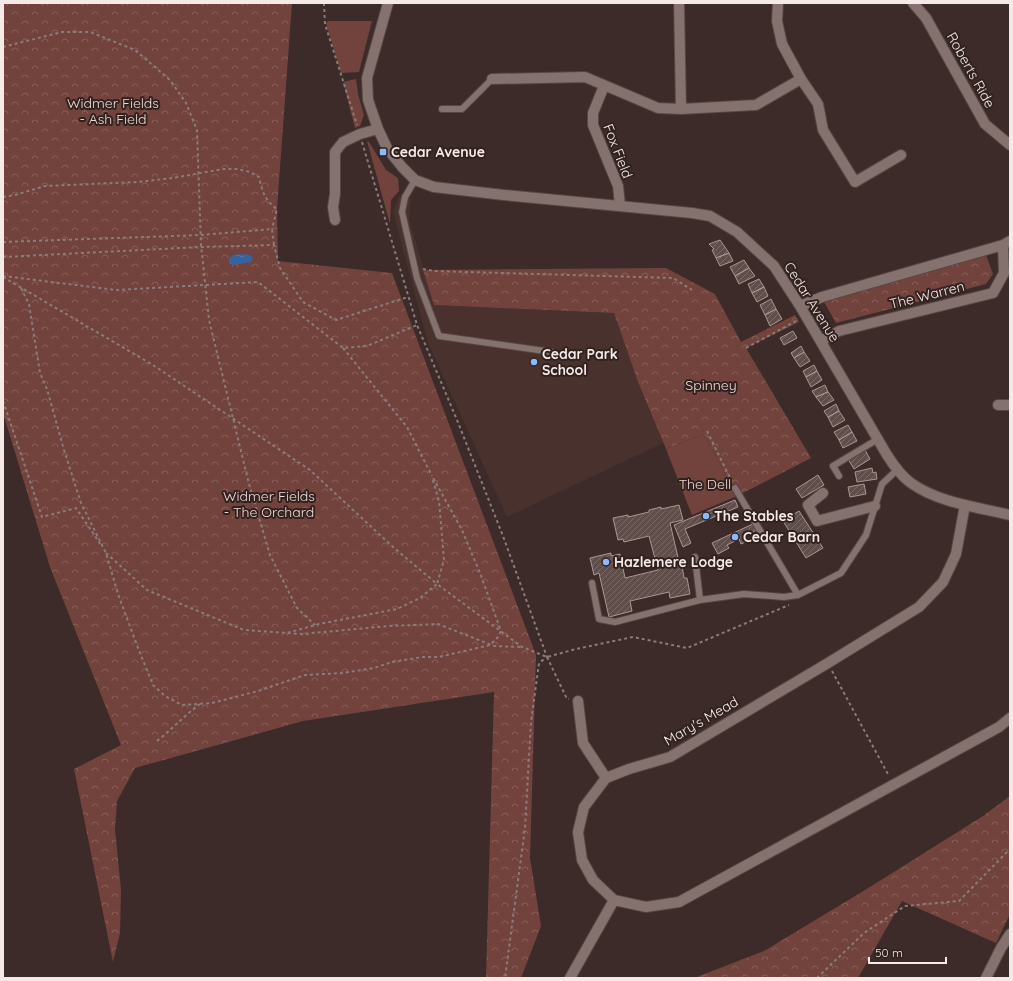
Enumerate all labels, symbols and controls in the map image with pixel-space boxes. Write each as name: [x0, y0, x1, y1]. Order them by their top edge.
street label: Roberts Ride: [943, 29, 999, 111]
park label: Widmer Fields - Ash Field: [67, 94, 159, 128]
street label: Fox Field: [599, 121, 637, 181]
place label: Cedar Avenue: [391, 143, 485, 161]
marker: Cedar Avenue: [378, 147, 388, 157]
street label: Cedar Avenue: [780, 259, 844, 345]
street label: The Warren: [888, 277, 966, 313]
place label: Cedar Park School: [542, 345, 618, 379]
marker: Cedar Park School: [529, 357, 539, 367]
park label: Spinney: [685, 376, 737, 394]
park label: The Dell: [679, 475, 731, 493]
park label: Widmer Fields - The Orchard: [223, 487, 315, 521]
place label: The Stables: [714, 507, 794, 525]
marker: The Stables: [701, 511, 711, 521]
place label: Cedar Barn: [743, 528, 820, 546]
marker: Cedar Barn: [730, 532, 740, 542]
place label: Hazlemere Lodge: [614, 553, 733, 571]
marker: Hazlemere Lodge: [601, 557, 611, 567]
street label: Mary's Mead: [661, 692, 741, 750]
scale bar: [869, 939, 946, 965]
text: 50 m: [875, 945, 903, 960]

